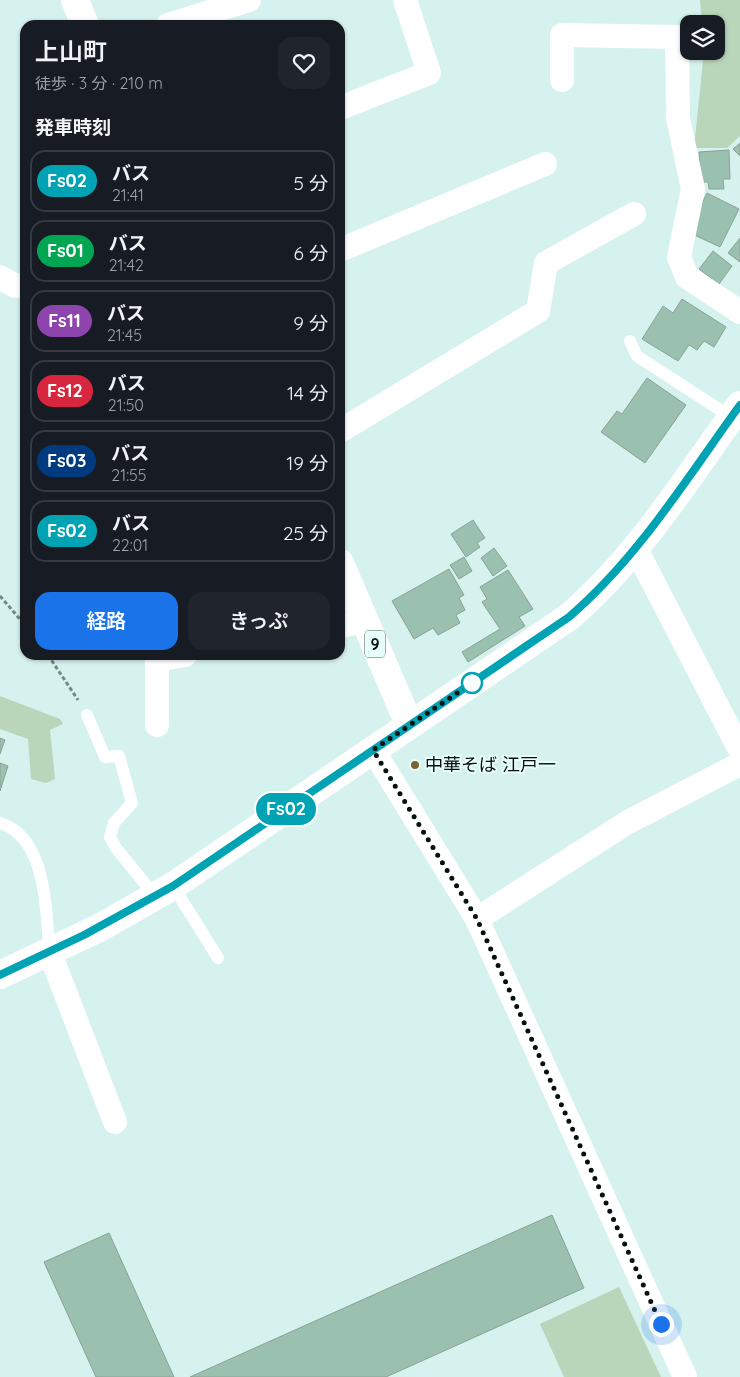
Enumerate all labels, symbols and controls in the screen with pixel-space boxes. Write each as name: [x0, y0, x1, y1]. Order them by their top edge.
map controls: [680, 15, 725, 60]
button: layers: [680, 15, 725, 60]
text: 上山町: [35, 36, 107, 66]
button: heart: [278, 37, 330, 89]
text: 徒歩 · 3 分 · 210 m: [35, 73, 163, 93]
text: 発車時刻: [35, 115, 111, 139]
text: バス: [112, 161, 150, 185]
text: Fs02: [47, 169, 87, 192]
text: 5 分: [293, 171, 328, 195]
text: 21:41: [112, 185, 144, 205]
text: バス: [109, 231, 147, 255]
text: Fs01: [47, 239, 84, 262]
text: 6 分: [294, 241, 328, 265]
text: 21:42: [109, 255, 144, 275]
text: バス: [107, 301, 145, 325]
text: Fs11: [48, 309, 81, 332]
text: 9 分: [293, 311, 328, 335]
text: 21:45: [107, 325, 142, 345]
text: バス: [108, 371, 146, 395]
text: Fs12: [47, 379, 83, 402]
text: 14 分: [287, 381, 328, 405]
text: 21:50: [108, 395, 144, 415]
text: バス: [111, 441, 149, 465]
text: Fs03: [47, 449, 86, 472]
text: 19 分: [286, 451, 328, 475]
text: 21:55: [111, 465, 147, 485]
text: バス: [112, 511, 150, 535]
text: Fs02: [47, 519, 87, 542]
text: 25 分: [283, 521, 328, 545]
text: 22:01: [112, 535, 148, 555]
button: 経路: [35, 592, 178, 650]
button: きっぷ: [188, 592, 330, 650]
road number: 9: [365, 630, 385, 658]
unlabelled marker: [461, 672, 483, 694]
place label: 中華そば 江戸一: [425, 753, 556, 776]
marker: 中華そば 江戸一: [409, 759, 421, 771]
line badge: Fs02: [251, 793, 321, 825]
text: Fs02: [266, 797, 306, 820]
your location: [649, 1312, 674, 1337]

